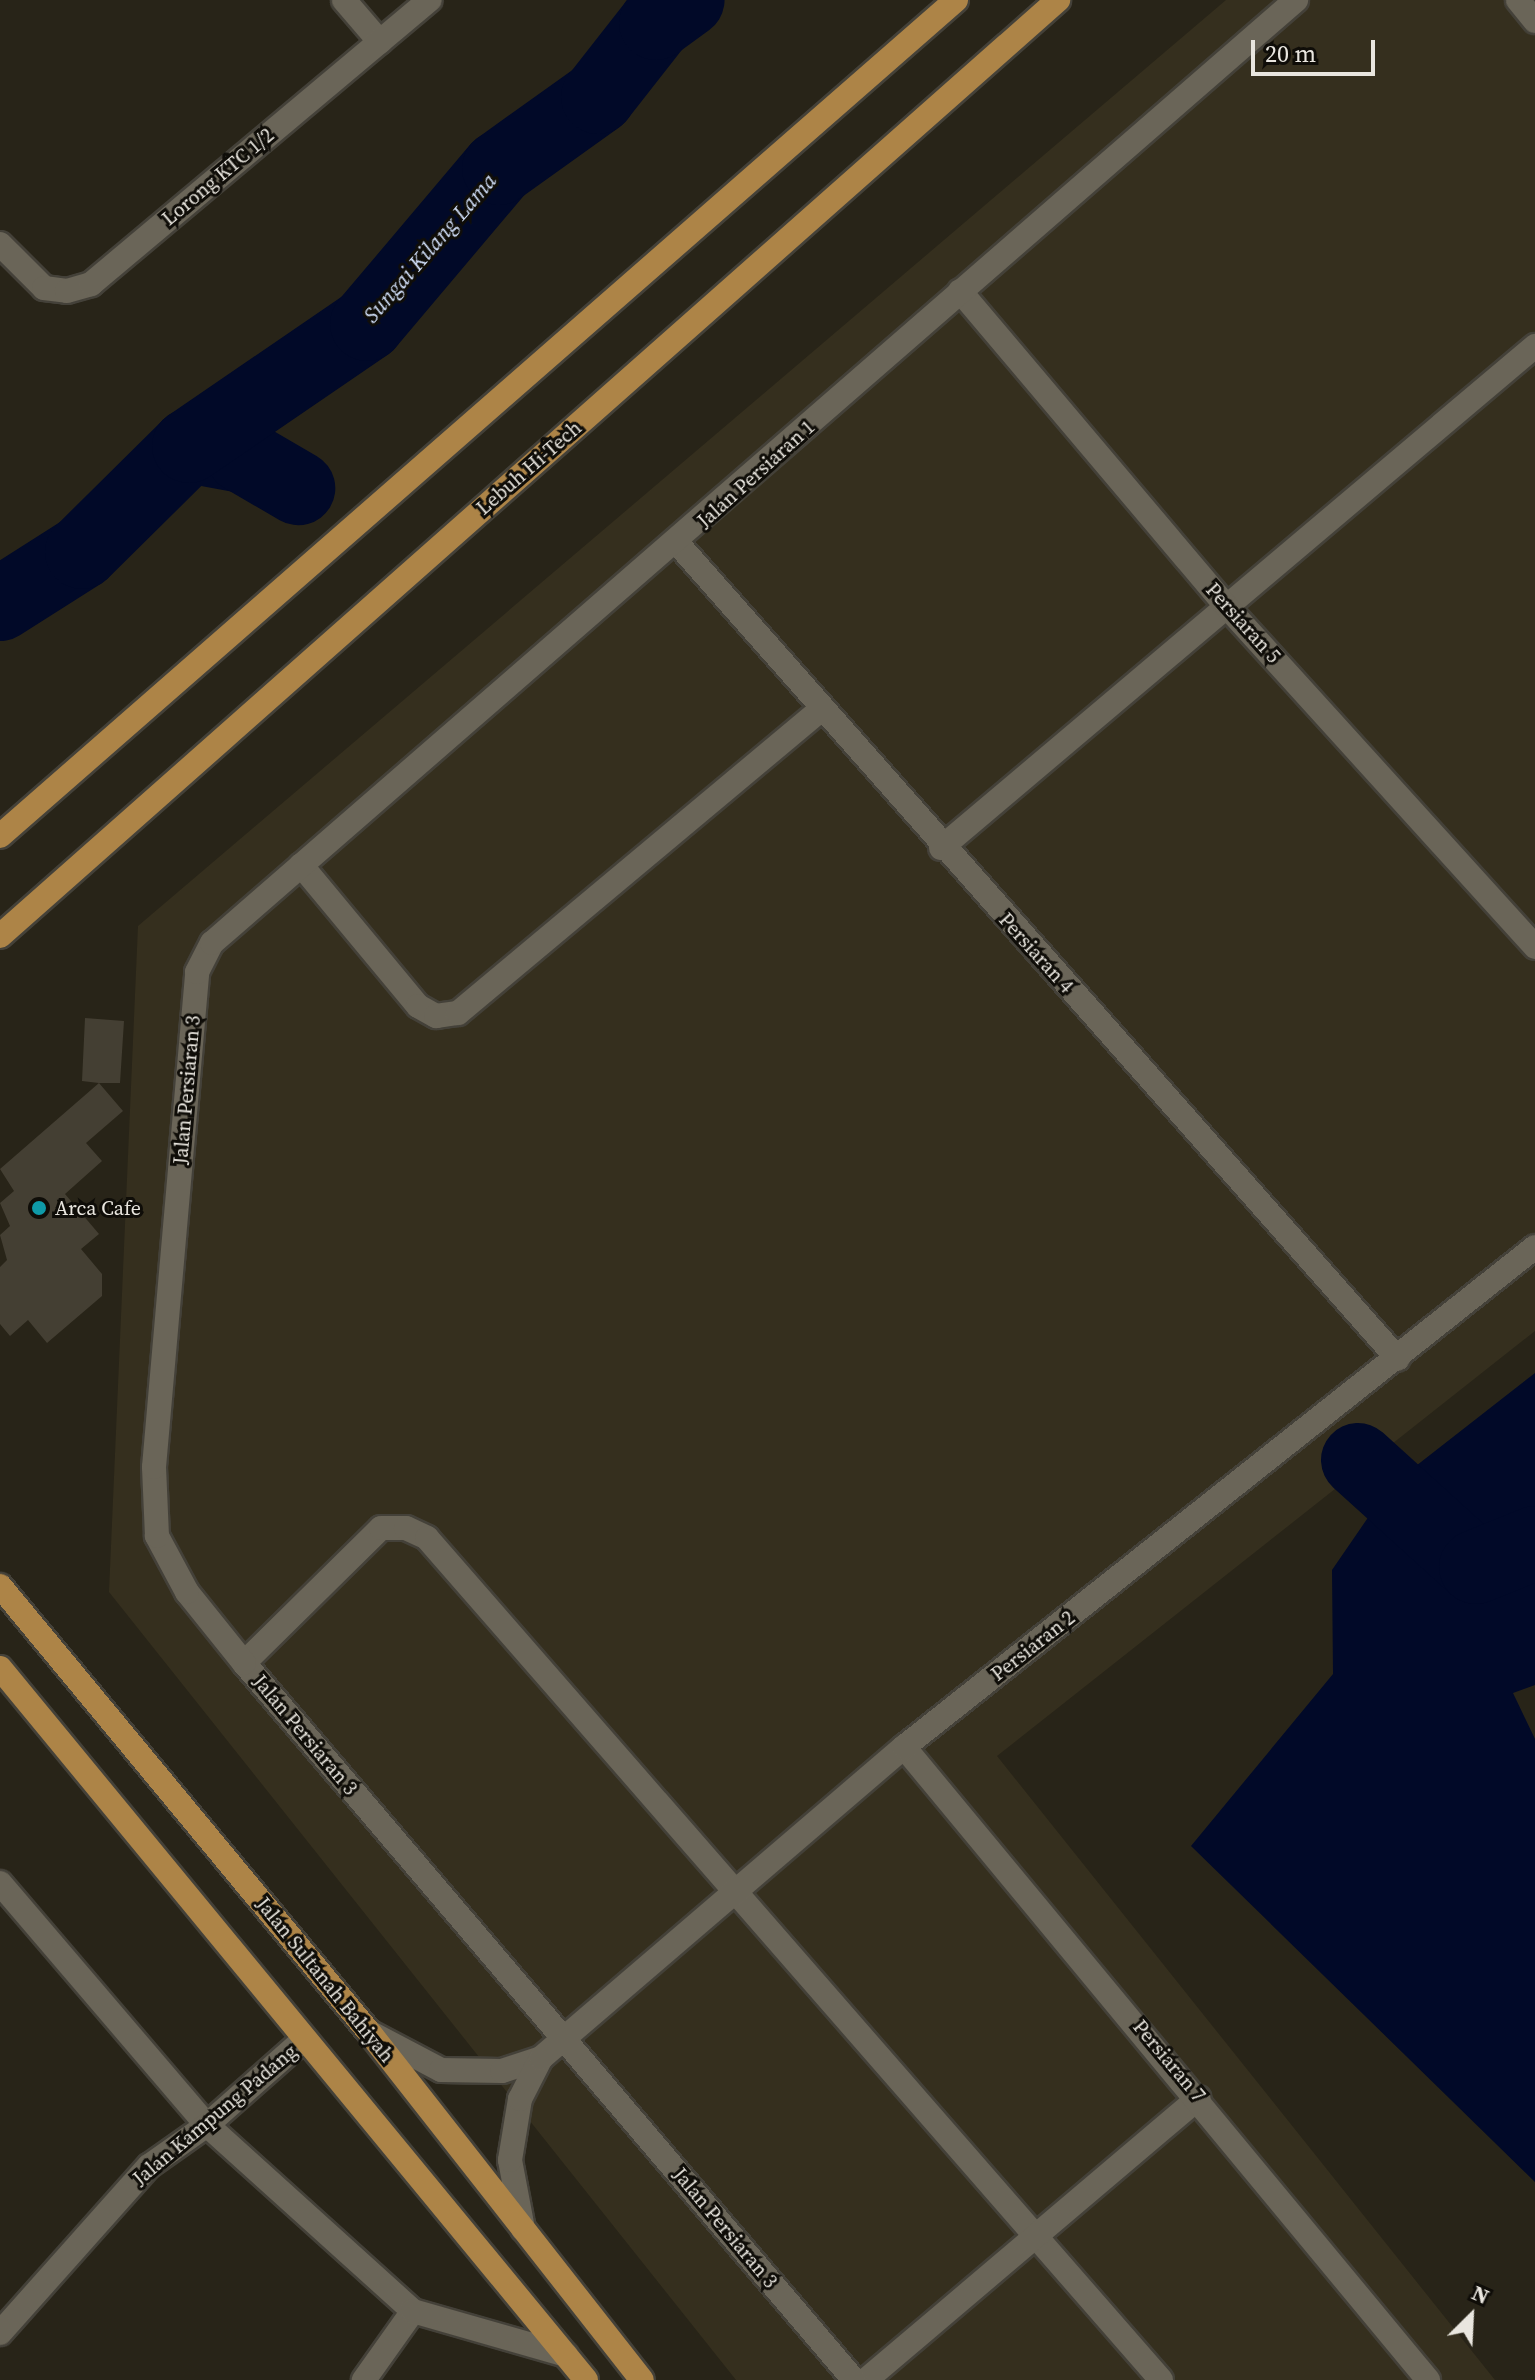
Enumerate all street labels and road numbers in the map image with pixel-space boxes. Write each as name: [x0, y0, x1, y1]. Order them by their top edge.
street label: Lorong KTC 1/2: [157, 123, 279, 231]
street label: Jalan Persiaran 1: [692, 415, 820, 533]
street label: Lebuh Hi-Tech: [472, 416, 586, 520]
street label: Persiaran 5: [1201, 578, 1285, 668]
street label: Persiaran 4: [994, 908, 1078, 998]
street label: Jalan Persiaran 3: [169, 1015, 205, 1165]
street label: Persiaran 2: [986, 1606, 1080, 1686]
street label: Jalan Persiaran 3: [248, 1670, 362, 1800]
street label: Jalan Sultanah Bahiyah: [251, 1893, 399, 2067]
street label: Persiaran 7: [1128, 2015, 1210, 2107]
street label: Jalan Kampung Padang: [128, 2039, 302, 2191]
street label: Jalan Persiaran 3: [668, 2163, 782, 2293]

